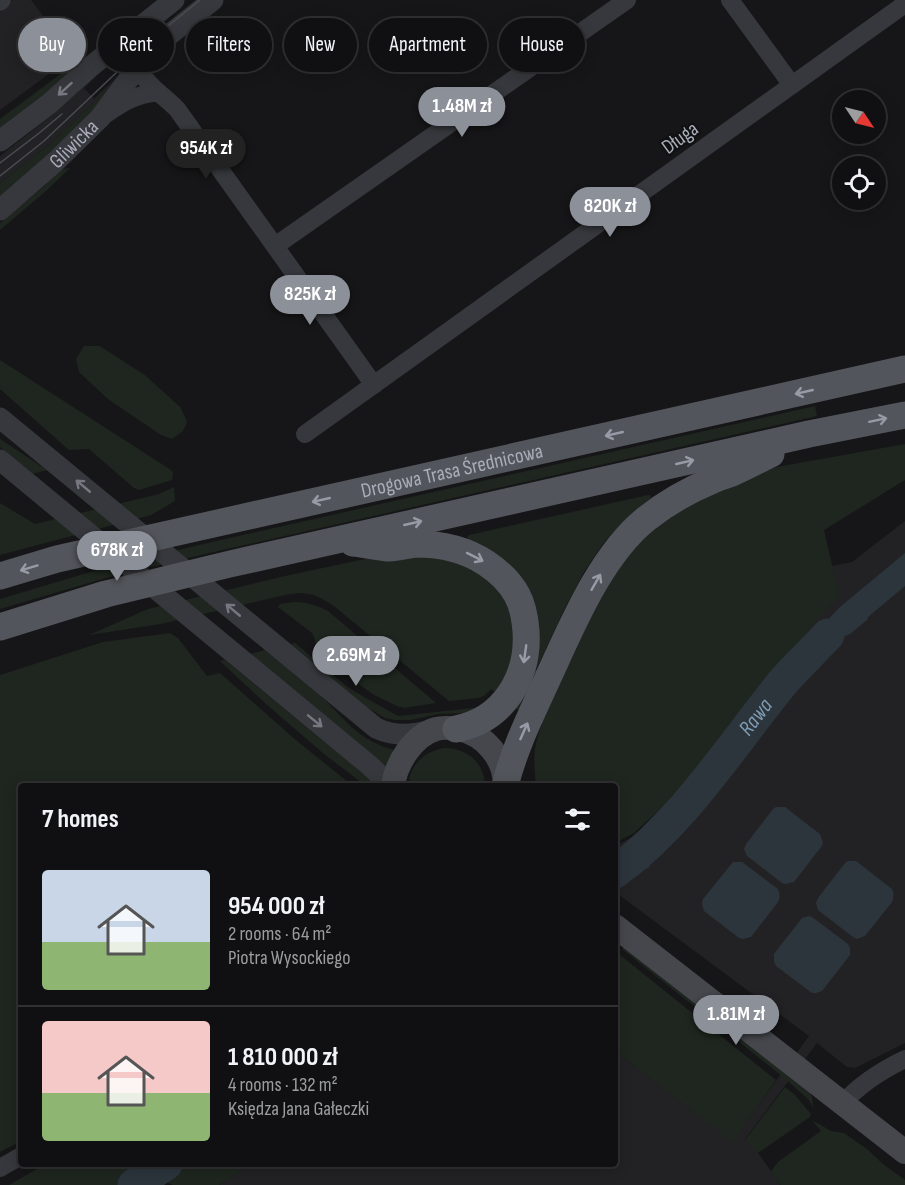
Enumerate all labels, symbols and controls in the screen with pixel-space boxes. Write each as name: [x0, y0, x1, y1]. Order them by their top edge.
chip: Buy: [18, 18, 86, 72]
chip: Rent: [98, 18, 174, 72]
chip: Filters: [186, 18, 272, 72]
chip: New: [284, 18, 357, 72]
chip: Apartment: [369, 18, 487, 72]
chip: House: [499, 18, 585, 72]
one-way arrow: [58, 82, 73, 96]
pin: 1.48M zł: [400, 87, 524, 138]
north arrow: [832, 90, 886, 144]
map controls: [832, 90, 886, 210]
text: 1.48M zł: [432, 94, 492, 118]
street label: Gliwicka: [44, 114, 103, 173]
street label: Długa: [657, 116, 703, 160]
pin: 954K zł: [151, 129, 261, 180]
text: 954K zł: [180, 136, 232, 160]
button: locate: [832, 156, 886, 210]
pin: 820K zł: [555, 187, 665, 238]
text: 820K zł: [584, 194, 636, 218]
pin: 825K zł: [255, 275, 365, 326]
text: 825K zł: [284, 282, 336, 306]
one-way arrow: [795, 387, 814, 398]
one-way arrow: [867, 414, 887, 425]
one-way arrow: [605, 429, 624, 441]
street label: Drogowa Trasa Średnicowa: [358, 438, 545, 503]
one-way arrow: [675, 456, 694, 467]
one-way arrow: [76, 479, 91, 493]
one-way arrow: [312, 495, 331, 506]
one-way arrow: [402, 517, 422, 528]
pin: 678K zł: [62, 531, 172, 582]
text: 678K zł: [91, 538, 143, 562]
one-way arrow: [465, 552, 483, 564]
one-way arrow: [20, 563, 39, 574]
one-way arrow: [591, 573, 603, 590]
one-way arrow: [226, 603, 241, 617]
pin: 2.69M zł: [294, 636, 418, 687]
text: 2.69M zł: [326, 643, 386, 667]
one-way arrow: [519, 643, 530, 663]
water label: Rawa: [733, 693, 778, 741]
one-way arrow: [307, 714, 323, 727]
one-way arrow: [519, 722, 530, 740]
icon: filters: [561, 803, 594, 836]
text: 7 homes: [42, 804, 119, 835]
text: 954 000 zł: [228, 891, 324, 922]
icon: home: [90, 894, 162, 966]
text: 2 rooms · 64 m²: [228, 922, 332, 946]
text: Piotra Wysockiego: [228, 946, 351, 970]
pin: 1.81M zł: [674, 995, 798, 1046]
text: 1.81M zł: [707, 1002, 765, 1026]
text: 1 810 000 zł: [228, 1042, 338, 1073]
icon: home: [90, 1045, 162, 1117]
text: 4 rooms · 132 m²: [228, 1073, 338, 1097]
text: Księdza Jana Gałeczki: [228, 1097, 369, 1121]

